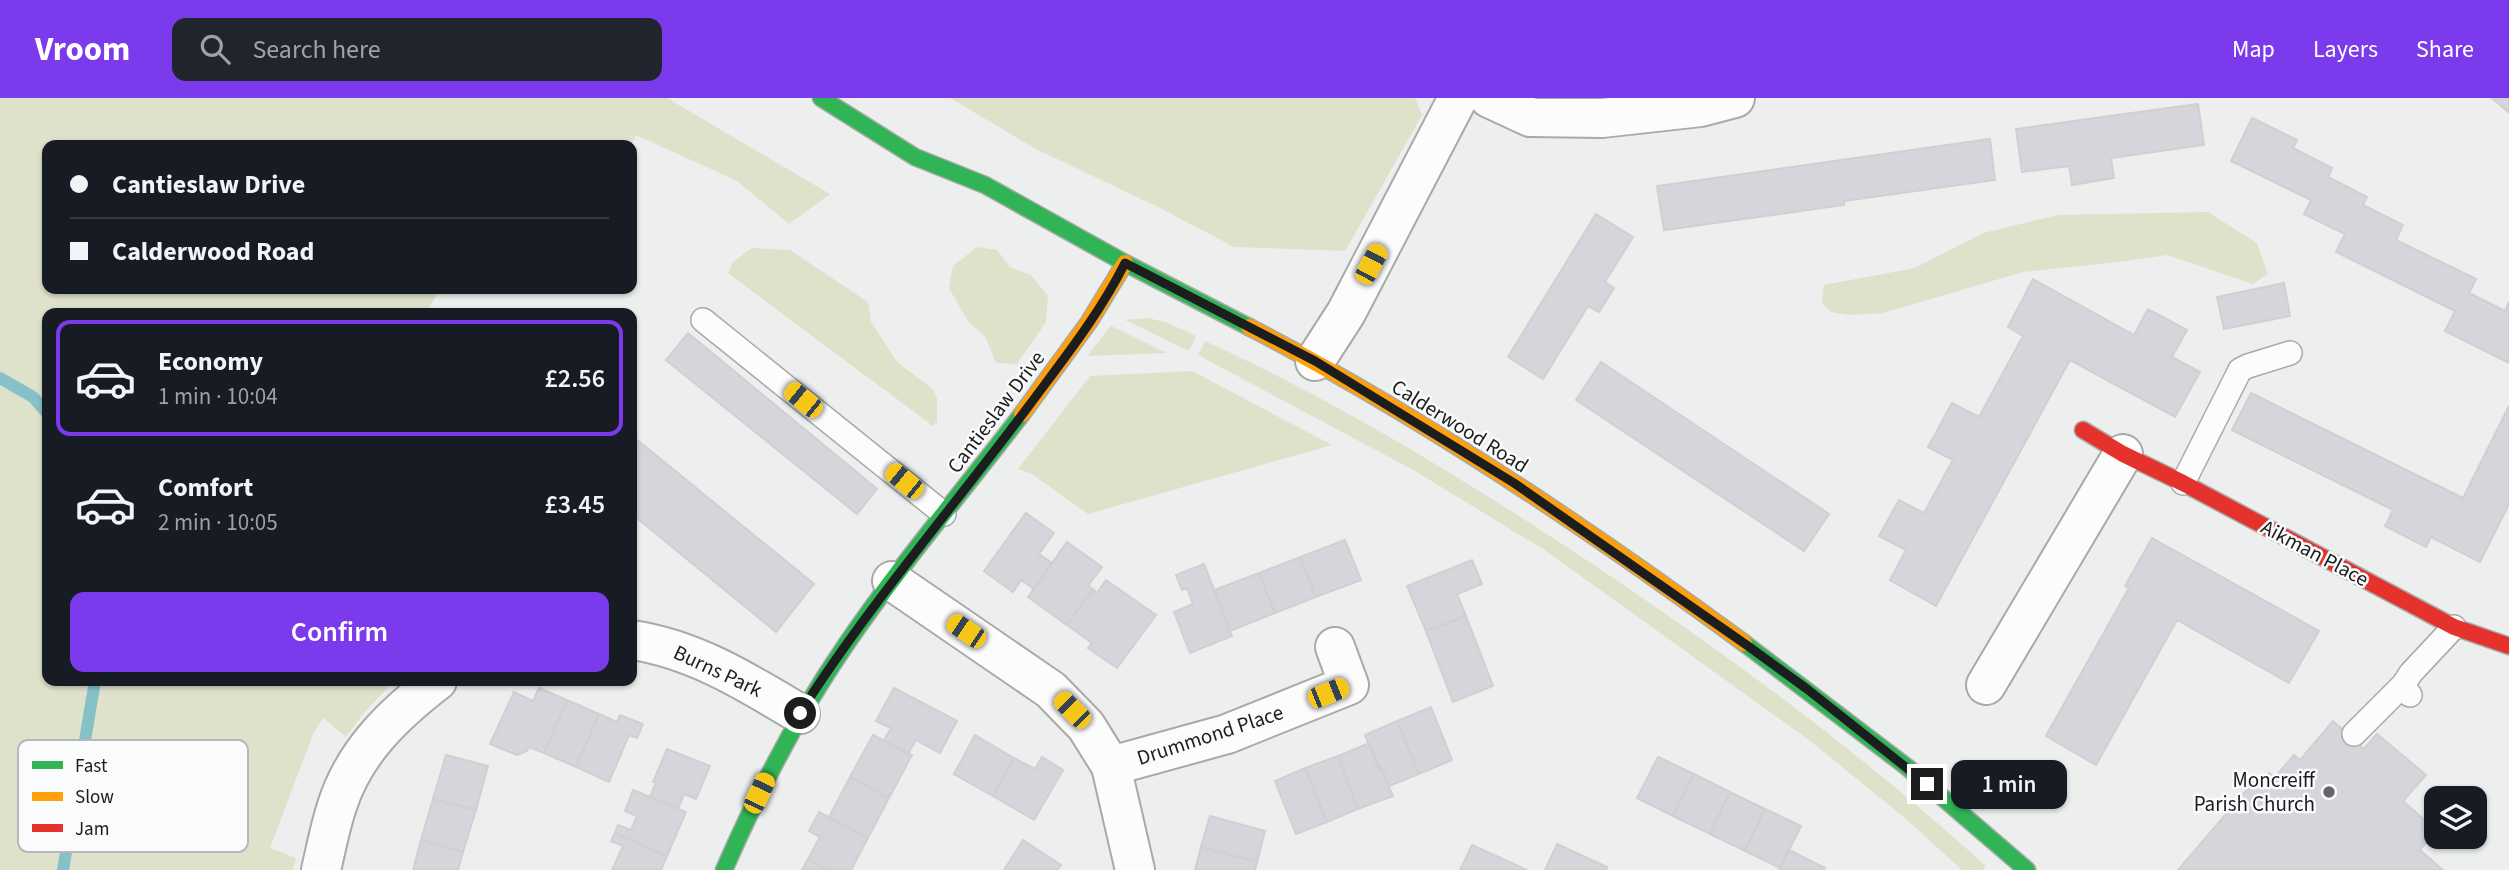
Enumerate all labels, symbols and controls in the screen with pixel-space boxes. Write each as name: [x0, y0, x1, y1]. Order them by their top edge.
search box: [172, 18, 662, 81]
text: Vroom: [35, 26, 130, 73]
icon: search: [196, 30, 234, 68]
text: Search here: [252, 31, 381, 68]
text: Map: [2232, 32, 2275, 67]
text: Layers: [2313, 32, 2378, 67]
text: Share: [2416, 32, 2474, 67]
text: Cantieslaw Drive: [112, 166, 305, 203]
text: Calderwood Road: [112, 233, 314, 270]
car: [1352, 241, 1391, 287]
text: Economy: [158, 343, 263, 380]
street label: Cantieslaw Drive: [940, 345, 1052, 479]
icon: car: [74, 347, 137, 410]
text: £2.56: [544, 360, 605, 397]
street label: Calderwood Road: [1386, 372, 1534, 480]
car: [781, 379, 826, 421]
text: 1 min · 10:04: [158, 380, 278, 413]
car: [882, 460, 927, 502]
text: Comfort: [158, 469, 253, 506]
icon: car: [74, 473, 137, 536]
text: £3.45: [544, 486, 605, 523]
text: 2 min · 10:05: [158, 506, 278, 539]
street label: Aikman Place: [2256, 512, 2374, 594]
button: Confirm: [70, 592, 609, 672]
car: [943, 611, 990, 651]
street label: Burns Park: [669, 637, 768, 705]
car: [1305, 675, 1352, 711]
car: [1050, 688, 1095, 732]
route start: [784, 697, 816, 729]
street label: Drummond Place: [1133, 697, 1287, 773]
legend: [18, 740, 248, 852]
text: Fast: [75, 753, 108, 780]
callout: 1 min: [1952, 760, 2067, 808]
place label: Moncreiff Parish Church: [2194, 765, 2316, 819]
route end: [1911, 768, 1943, 800]
text: 1 min: [1982, 768, 2036, 801]
car: [741, 770, 778, 816]
text: Slow: [75, 784, 114, 811]
marker: Moncreiff Parish Church: [2321, 784, 2337, 800]
map controls: [2424, 786, 2487, 849]
button: layers: [2424, 786, 2487, 849]
text: Jam: [75, 816, 109, 843]

